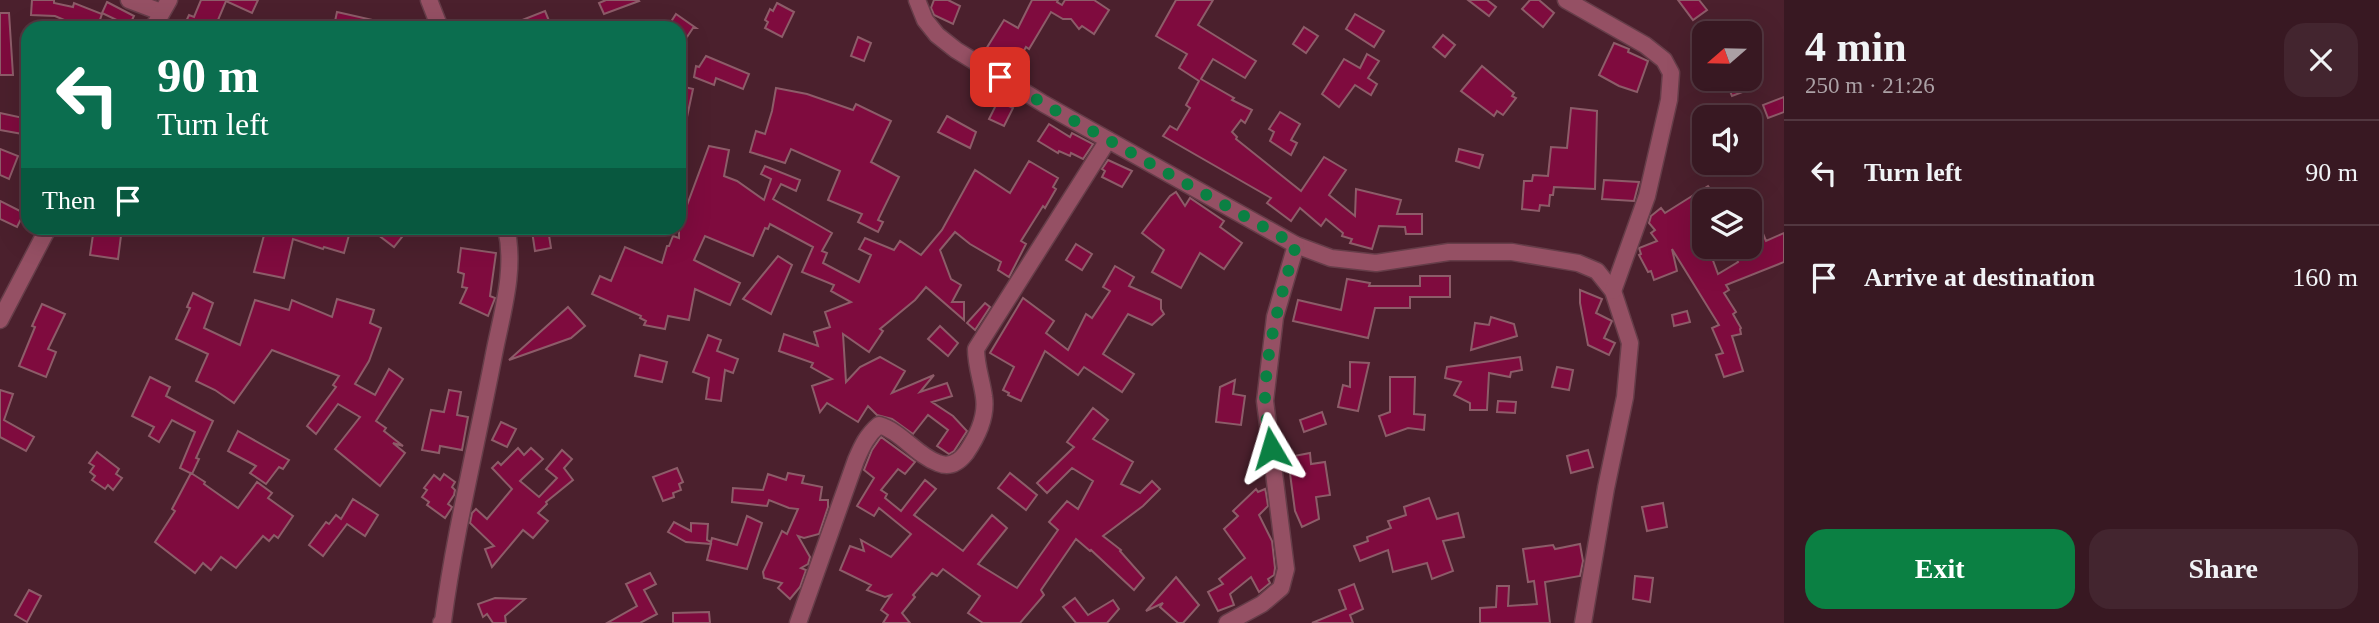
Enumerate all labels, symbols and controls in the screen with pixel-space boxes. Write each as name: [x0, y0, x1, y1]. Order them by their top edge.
north arrow: [1692, 21, 1762, 91]
map controls: [1692, 21, 1762, 259]
button: close: [2284, 23, 2358, 97]
text: 4 min: [1805, 24, 1907, 70]
pin: [970, 47, 1030, 107]
text: 90 m: [157, 48, 259, 103]
icon: left: [42, 49, 133, 140]
icon: arrive: [981, 58, 1019, 96]
text: 250 m · 21:26: [1805, 73, 1935, 98]
button: sound: [1692, 105, 1762, 175]
text: Turn left: [157, 106, 269, 142]
icon: left: [1805, 154, 1843, 192]
text: Turn left: [1864, 158, 1962, 187]
text: 90 m: [2305, 158, 2358, 187]
icon: arrive: [109, 182, 147, 220]
text: Then: [42, 186, 95, 215]
button: layers: [1692, 189, 1762, 259]
icon: arrive: [1805, 259, 1843, 297]
text: Arrive at destination: [1864, 263, 2095, 292]
text: 160 m: [2292, 263, 2358, 292]
position arrow: [1234, 411, 1308, 485]
button: Exit: [1805, 529, 2075, 609]
button: Share: [2089, 529, 2358, 609]

